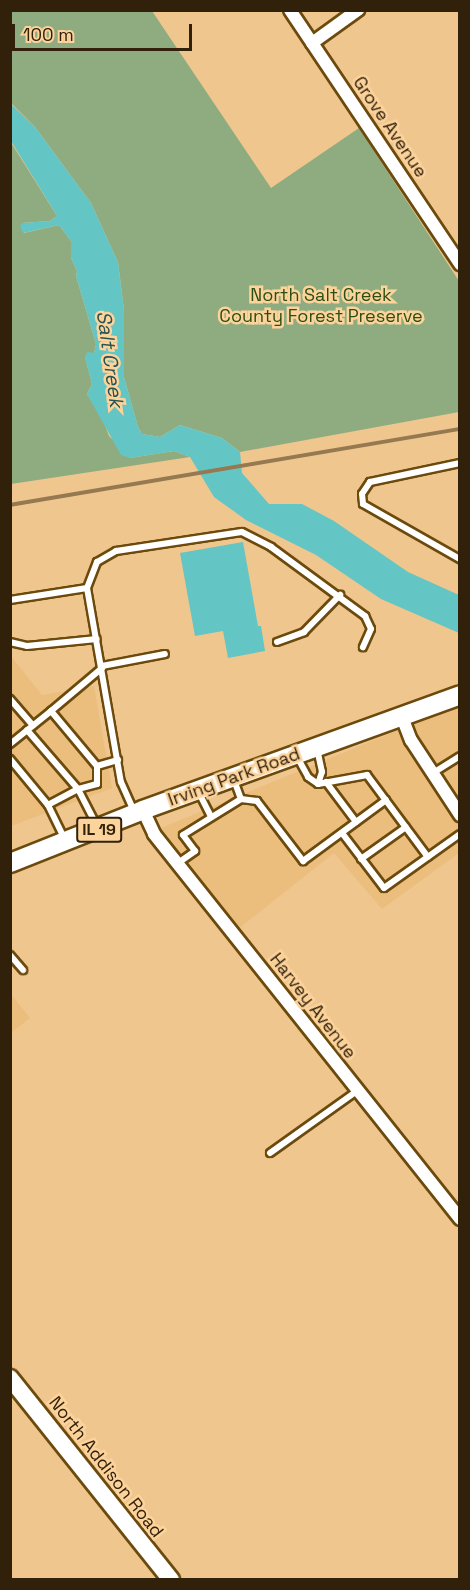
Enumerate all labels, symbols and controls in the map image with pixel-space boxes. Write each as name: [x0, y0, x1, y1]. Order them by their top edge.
scale bar: [15, 12, 195, 50]
text: 100 m: [23, 23, 74, 46]
street label: Grove Avenue: [348, 72, 432, 182]
park label: North Salt Creek County Forest Preserve: [219, 285, 423, 328]
water label: Salt Creek: [91, 309, 129, 409]
street label: Irving Park Road: [165, 743, 303, 811]
road number: IL 19: [75, 817, 123, 843]
street label: Harvey Avenue: [265, 949, 361, 1063]
street label: North Addison Road: [44, 1392, 168, 1542]

